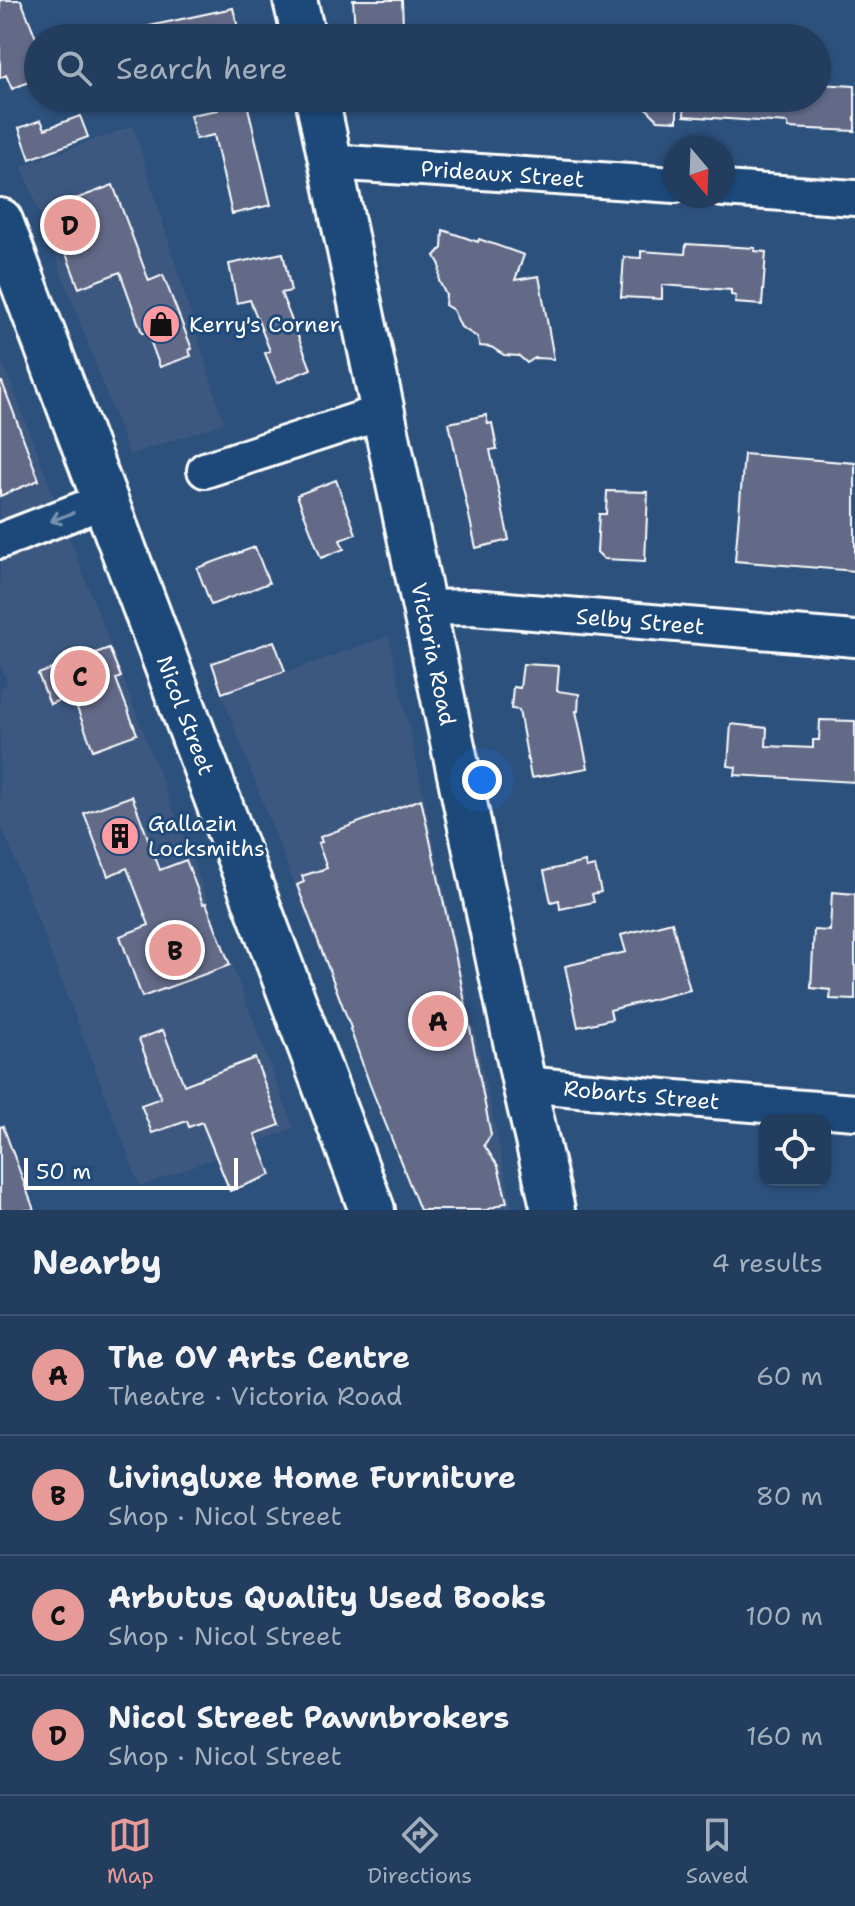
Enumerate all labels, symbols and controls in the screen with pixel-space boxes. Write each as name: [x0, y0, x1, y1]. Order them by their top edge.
search box: [24, 24, 831, 112]
icon: search: [52, 46, 96, 90]
text: Search here: [116, 48, 287, 89]
north arrow: [663, 136, 735, 208]
street label: Prideaux Street: [420, 154, 585, 193]
pin: D: [44, 195, 96, 255]
shop icon: Kerry's Corner: [140, 303, 182, 345]
place label: Kerry's Corner: [189, 310, 340, 339]
one-way arrow: [50, 511, 75, 525]
street label: Victoria Road: [405, 580, 463, 728]
street label: Selby Street: [575, 601, 706, 641]
pin: C: [54, 646, 106, 706]
street label: Nicol Street: [150, 651, 222, 779]
your location: [462, 760, 502, 800]
place label: Gallazin Locksmiths: [148, 809, 265, 863]
building icon: Gallazin Locksmiths: [99, 815, 141, 857]
pin: B: [149, 920, 201, 980]
pin: A: [412, 991, 464, 1051]
street label: Robarts Street: [562, 1073, 721, 1116]
map controls: [759, 1114, 831, 1186]
button: locate: [759, 1114, 831, 1186]
scale bar: [24, 1154, 238, 1190]
text: 50 m: [36, 1157, 91, 1186]
text: Nearby: [32, 1239, 162, 1285]
text: 4 results: [711, 1245, 823, 1280]
text: The OV Arts Centre: [108, 1337, 410, 1378]
text: A: [48, 1358, 68, 1393]
text: 60 m: [756, 1358, 823, 1393]
text: Theatre · Victoria Road: [108, 1378, 402, 1413]
text: Livingluxe Home Furniture: [108, 1457, 516, 1498]
text: B: [50, 1478, 66, 1513]
text: 80 m: [756, 1478, 823, 1513]
text: Shop · Nicol Street: [108, 1498, 342, 1533]
text: Arbutus Quality Used Books: [108, 1577, 546, 1618]
text: C: [50, 1598, 66, 1633]
text: 100 m: [745, 1598, 823, 1633]
text: Shop · Nicol Street: [108, 1618, 342, 1653]
text: Nicol Street Pawnbrokers: [108, 1697, 509, 1738]
text: D: [49, 1718, 67, 1753]
text: 160 m: [746, 1718, 823, 1753]
text: Shop · Nicol Street: [108, 1738, 342, 1773]
tab: Map: [107, 1813, 154, 1890]
tab: Directions: [367, 1813, 472, 1890]
tab: Saved: [686, 1813, 748, 1890]

